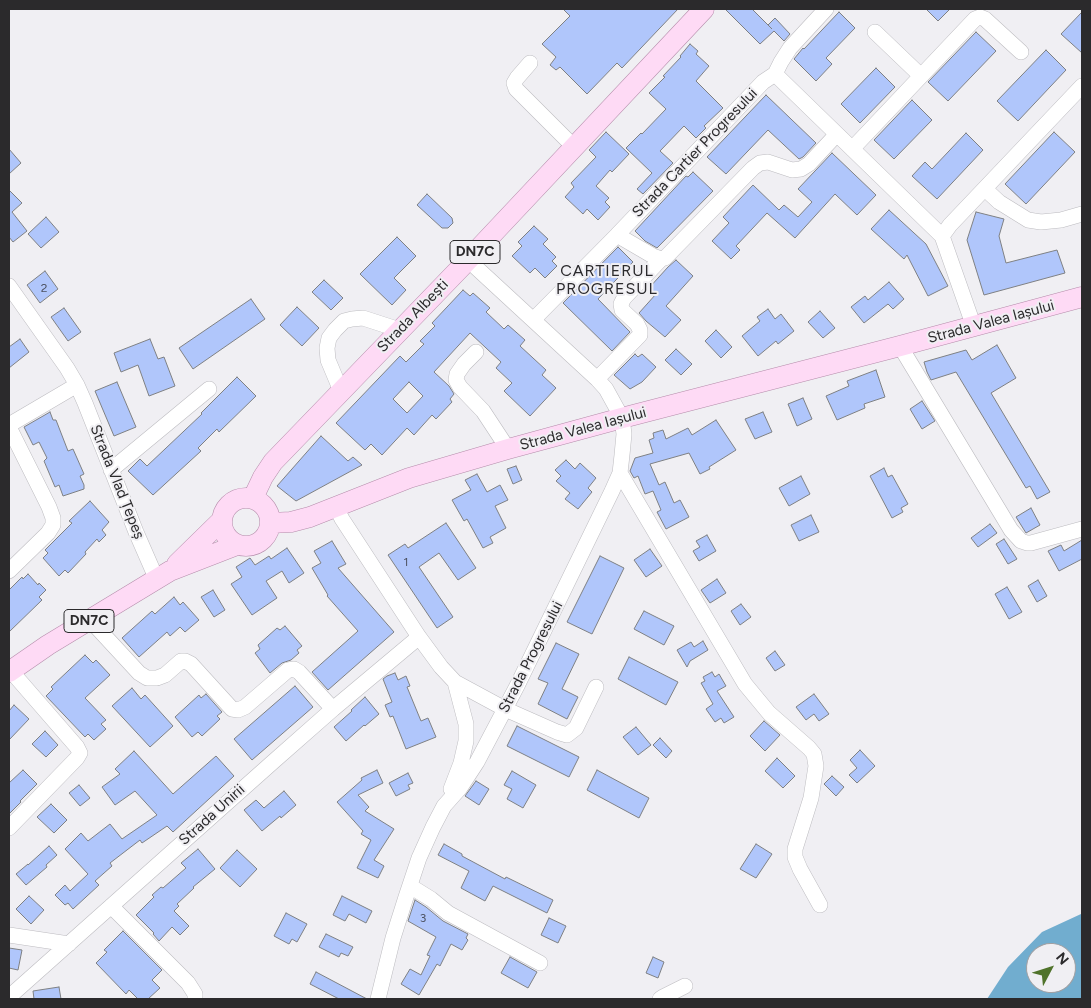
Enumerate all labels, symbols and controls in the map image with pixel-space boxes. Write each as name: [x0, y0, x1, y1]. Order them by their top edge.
street label: Strada Cartier Progresului: [629, 85, 761, 221]
road number: DN7C: [450, 240, 500, 264]
district label: CARTIERUL PROGRESUL: [555, 261, 659, 299]
street label: Strada Albești: [374, 276, 452, 356]
house number: 2: [41, 281, 47, 295]
street label: Strada Valea Iașului: [926, 296, 1056, 348]
street label: Strada Valea Iașului: [518, 403, 648, 455]
street label: Strada Vlad Țepeș: [86, 422, 148, 542]
house number: 1: [404, 555, 408, 569]
street label: Strada Progresului: [495, 598, 567, 716]
road number: DN7C: [64, 610, 114, 632]
street label: Strada Unirii: [175, 781, 249, 849]
house number: 3: [420, 911, 426, 925]
north arrow: [1026, 943, 1076, 993]
text: N: [1052, 949, 1072, 968]

